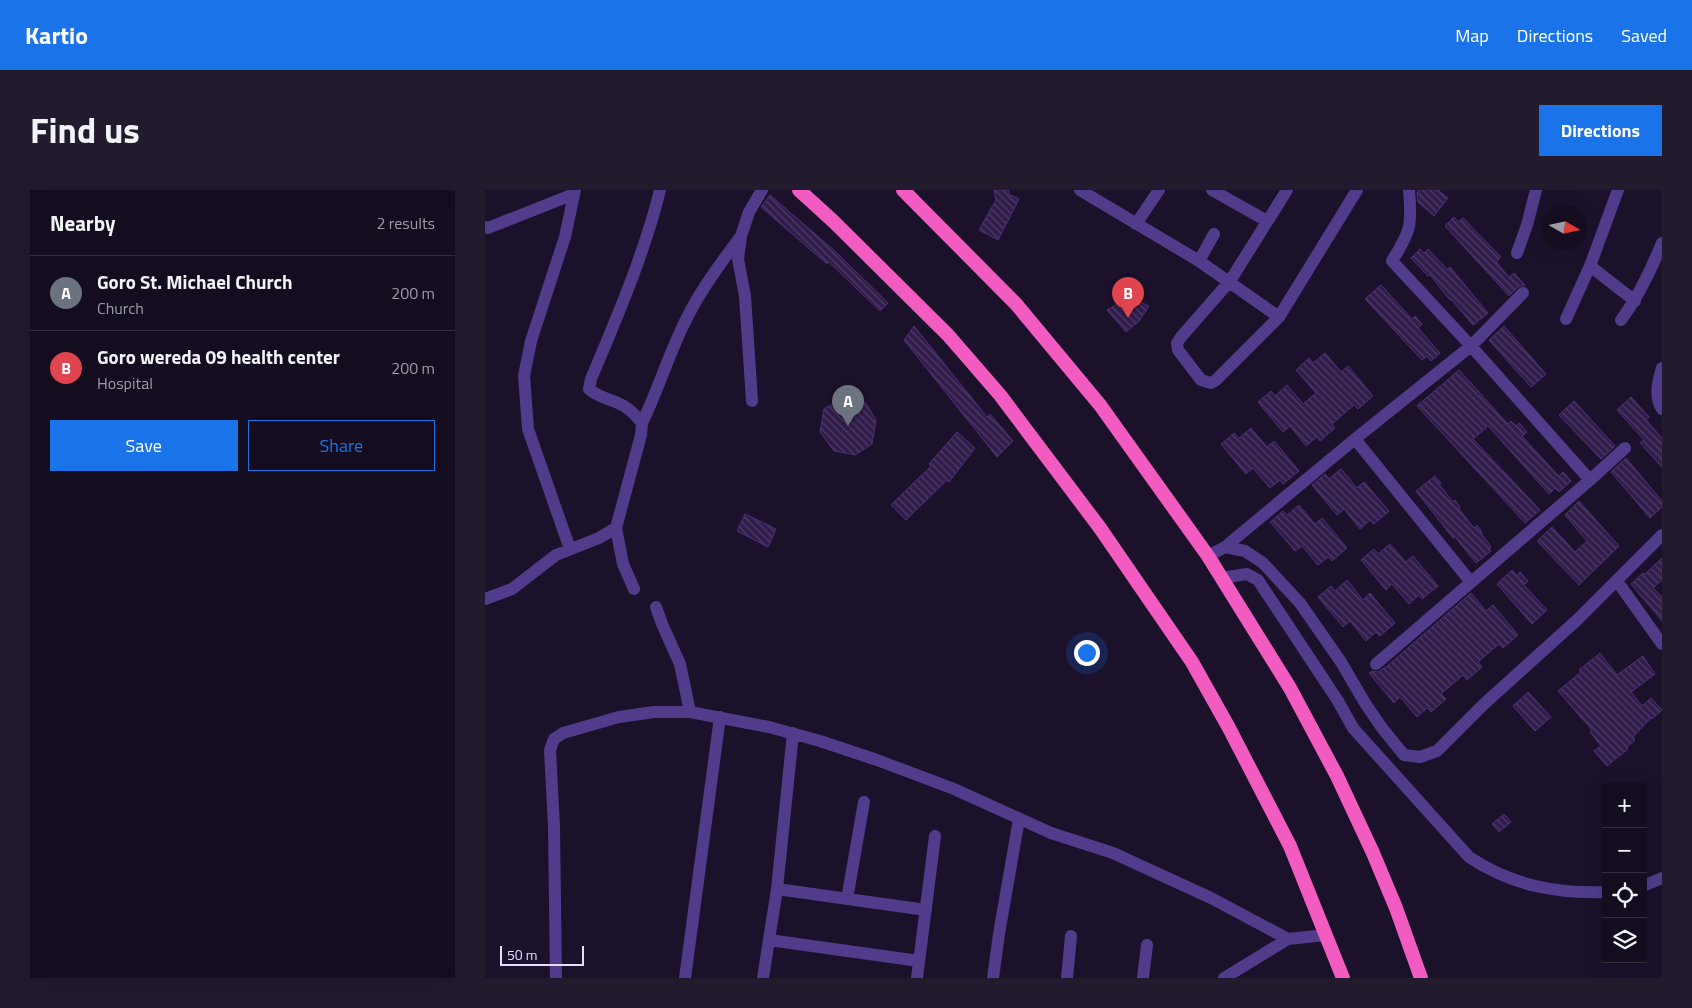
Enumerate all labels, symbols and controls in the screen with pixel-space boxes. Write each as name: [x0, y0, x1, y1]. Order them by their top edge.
text: Kartio: [25, 17, 88, 53]
text: Map: [1455, 22, 1489, 49]
text: Directions: [1517, 22, 1593, 49]
text: Saved: [1621, 22, 1667, 49]
text: Find us: [30, 103, 140, 157]
button: Directions: [1539, 105, 1662, 156]
north arrow: [1542, 205, 1587, 250]
text: Nearby: [50, 207, 115, 239]
text: 2 results: [376, 211, 435, 235]
text: Goro St. Michael Church: [97, 267, 293, 296]
pin: B: [1112, 277, 1144, 318]
text: A: [61, 281, 71, 305]
text: 200 m: [391, 281, 435, 305]
text: Church: [97, 296, 144, 320]
text: Goro wereda 09 health center: [97, 342, 340, 371]
text: B: [61, 356, 71, 380]
text: 200 m: [391, 356, 435, 380]
text: Hospital: [97, 371, 153, 395]
pin: A: [832, 385, 864, 426]
button: Save: [50, 420, 238, 471]
button: Share: [248, 420, 435, 471]
your location: [1074, 640, 1100, 666]
map controls: [1602, 783, 1647, 963]
button: +: [1602, 783, 1647, 828]
button: −: [1602, 828, 1647, 873]
button: locate: [1602, 873, 1647, 918]
button: layers: [1602, 918, 1647, 963]
scale bar: [500, 943, 584, 966]
text: 50 m: [507, 944, 537, 965]

